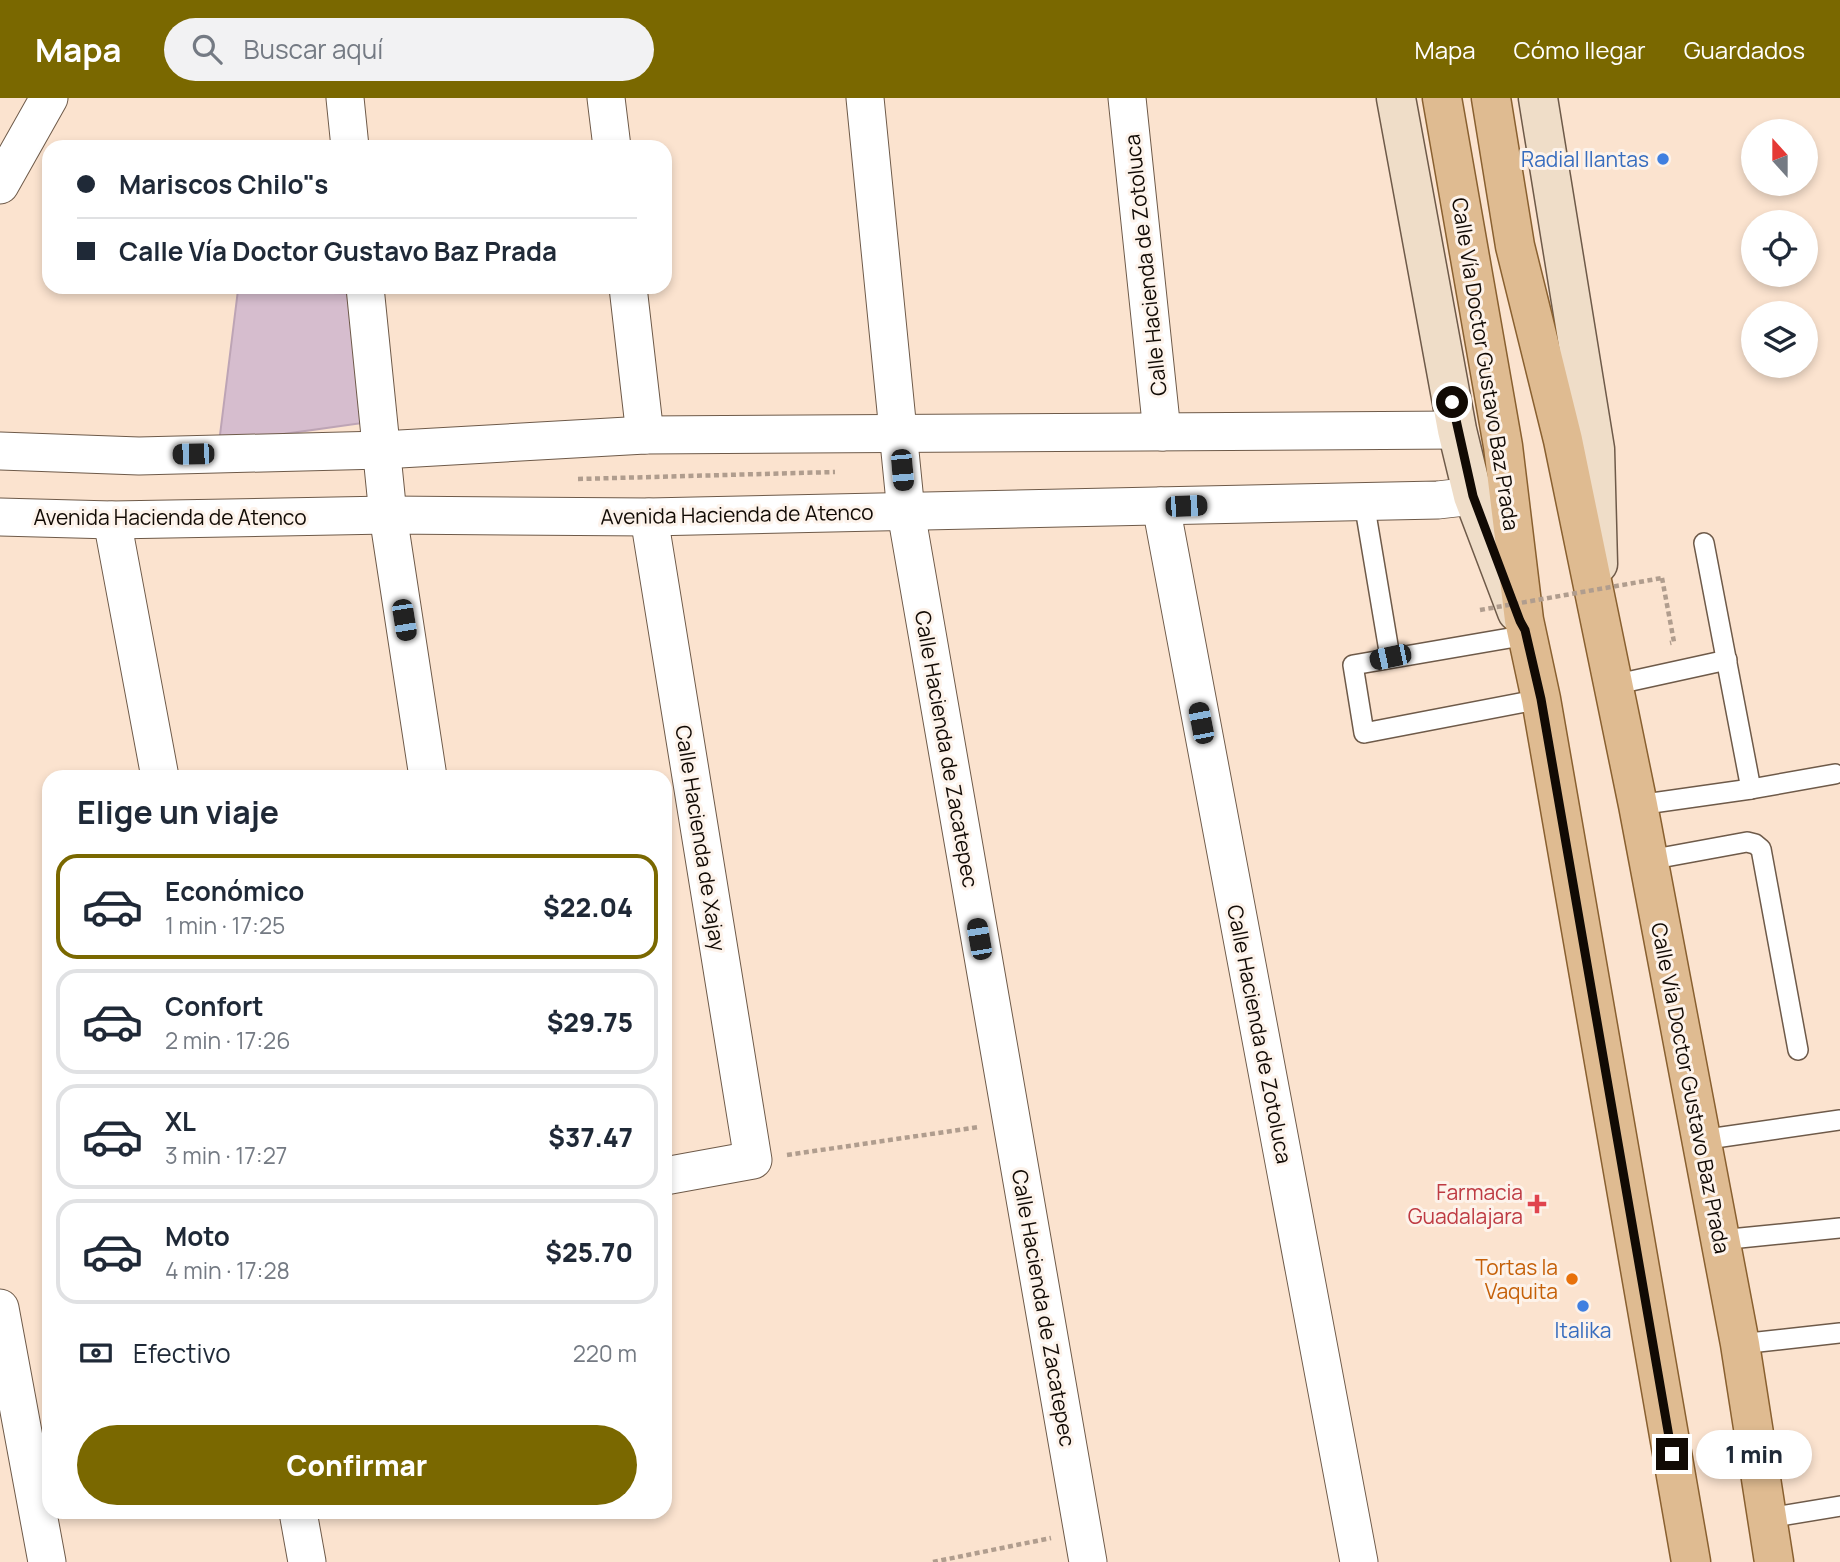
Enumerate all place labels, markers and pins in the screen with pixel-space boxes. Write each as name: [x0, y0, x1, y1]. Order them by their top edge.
place label: Radial llantas: [1521, 145, 1649, 173]
marker: Radial llantas: [1655, 151, 1671, 167]
place label: Farmacia Guadalajara: [1408, 1178, 1523, 1230]
marker: Farmacia Guadalajara: [1529, 1196, 1545, 1212]
place label: Tortas la Vaquita: [1475, 1253, 1558, 1305]
marker: Tortas la Vaquita: [1564, 1271, 1580, 1287]
marker: Italika: [1575, 1298, 1591, 1314]
place label: Italika: [1555, 1316, 1611, 1344]

